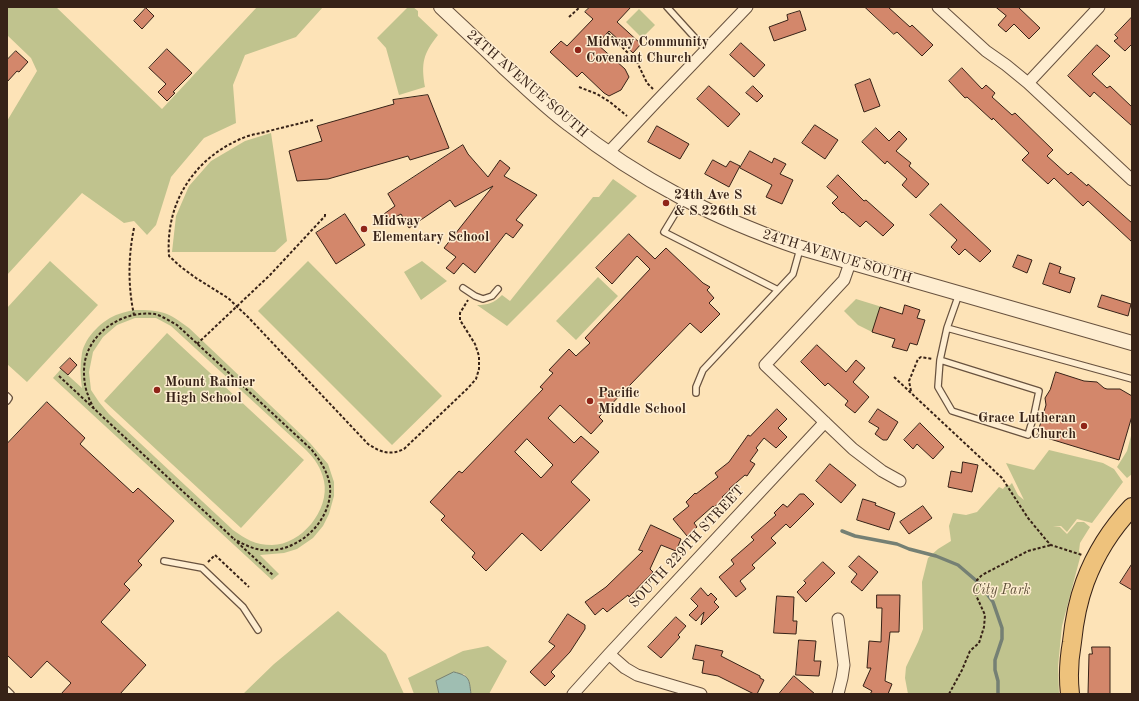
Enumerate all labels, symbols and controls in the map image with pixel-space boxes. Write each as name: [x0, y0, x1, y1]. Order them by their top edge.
street label: 24TH AVENUE SOUTH: [463, 27, 591, 141]
place label: Midway Community Covenant Church: [586, 34, 709, 66]
marker: Midway Community Covenant Church: [573, 45, 583, 55]
place label: 24th Ave S & S 226th St: [674, 187, 757, 220]
marker: 24th Ave S & S 226th St: [661, 198, 671, 208]
place label: Midway Elementary School: [372, 213, 489, 246]
marker: Midway Elementary School: [359, 224, 369, 234]
street label: 24TH AVENUE SOUTH: [760, 226, 914, 288]
place label: Mount Rainier High School: [165, 374, 255, 406]
marker: Mount Rainier High School: [152, 385, 162, 395]
place label: Pacific Middle School: [598, 385, 686, 418]
marker: Pacific Middle School: [585, 396, 595, 406]
place label: Grace Lutheran Church: [978, 410, 1076, 442]
marker: Grace Lutheran Church: [1079, 421, 1089, 431]
street label: SOUTH 229TH STREET: [626, 482, 748, 612]
park label: City Park: [972, 582, 1030, 598]

